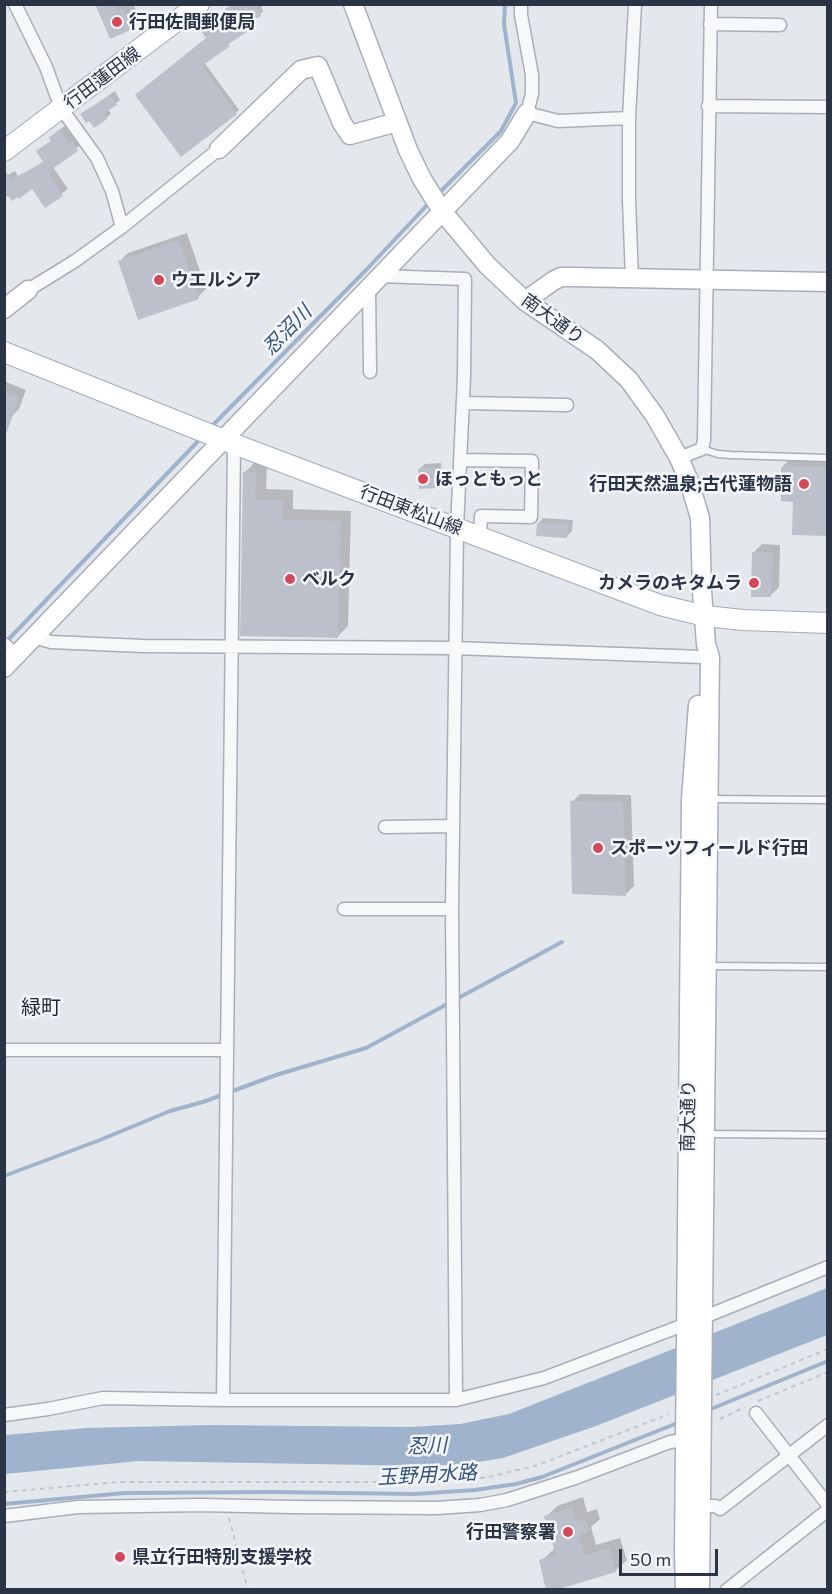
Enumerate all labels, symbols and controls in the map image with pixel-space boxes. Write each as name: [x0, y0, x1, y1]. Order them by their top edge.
place label: 行田佐間郵便局: [129, 11, 255, 33]
marker: 行田佐間郵便局: [110, 15, 124, 29]
street label: 行田蓮田線: [60, 42, 144, 114]
place label: ウエルシア: [171, 269, 261, 291]
marker: ウエルシア: [152, 273, 166, 287]
street label: 南大通り: [518, 289, 588, 349]
water label: 忍沼川: [258, 300, 316, 360]
place label: ほっともっと: [435, 468, 543, 490]
marker: ほっともっと: [416, 472, 430, 486]
place label: 行田天然温泉;古代蓮物語: [589, 473, 792, 495]
marker: 行田天然温泉;古代蓮物語: [797, 477, 811, 491]
street label: 行田東松山線: [357, 481, 465, 539]
place label: ベルク: [302, 568, 356, 590]
marker: ベルク: [283, 572, 297, 586]
place label: カメラのキタムラ: [598, 572, 742, 594]
marker: カメラのキタムラ: [747, 576, 761, 590]
place label: スポーツフィールド行田: [610, 837, 808, 859]
marker: スポーツフィールド行田: [591, 841, 605, 855]
district label: 緑町: [21, 995, 61, 1019]
street label: 南大通り: [677, 1080, 699, 1152]
water label: 忍川: [407, 1433, 447, 1459]
water label: 玉野用水路: [376, 1460, 478, 1490]
place label: 行田警察署: [466, 1521, 556, 1543]
marker: 行田警察署: [561, 1525, 575, 1539]
scale bar: [622, 1537, 721, 1575]
place label: 県立行田特別支援学校: [132, 1546, 312, 1568]
text: 50 m: [630, 1548, 671, 1570]
marker: 県立行田特別支援学校: [113, 1550, 127, 1564]

